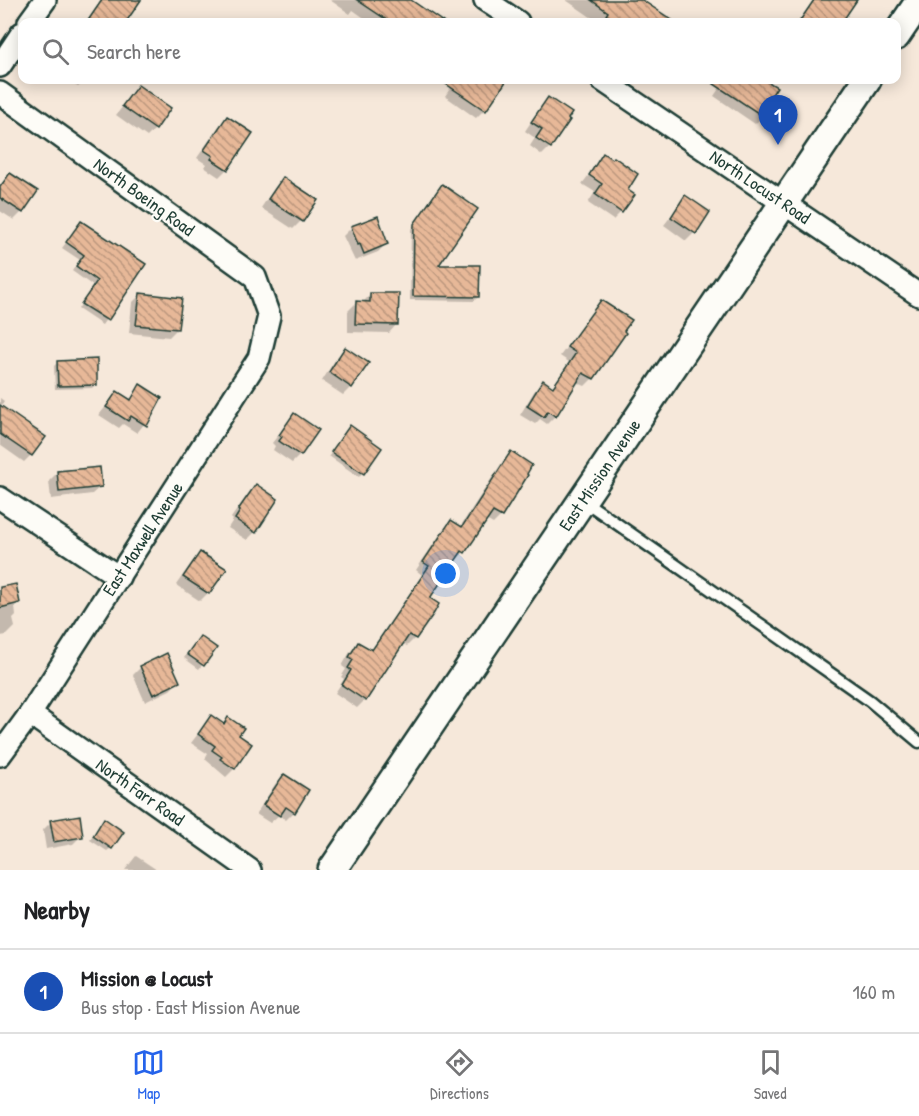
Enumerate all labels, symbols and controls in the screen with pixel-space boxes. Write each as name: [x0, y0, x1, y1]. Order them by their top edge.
search box: [18, 18, 901, 84]
icon: search: [39, 35, 72, 68]
text: Search here: [87, 36, 181, 66]
pin: 1: [758, 96, 798, 145]
street label: North Locust Road: [705, 144, 816, 230]
street label: North Boeing Road: [89, 152, 200, 242]
street label: East Mission Avenue: [553, 414, 646, 536]
street label: East Maxwell Avenue: [96, 477, 189, 601]
your location: [431, 559, 460, 588]
street label: North Farr Road: [91, 752, 190, 831]
text: Nearby: [24, 892, 90, 927]
text: Mission @ Locust: [81, 963, 212, 993]
text: 1: [40, 978, 47, 1005]
text: 160 m: [853, 978, 895, 1005]
text: Bus stop · East Mission Avenue: [81, 993, 300, 1020]
tab: Map: [132, 1046, 165, 1104]
tab: Directions: [430, 1046, 489, 1104]
tab: Saved: [754, 1046, 787, 1104]

